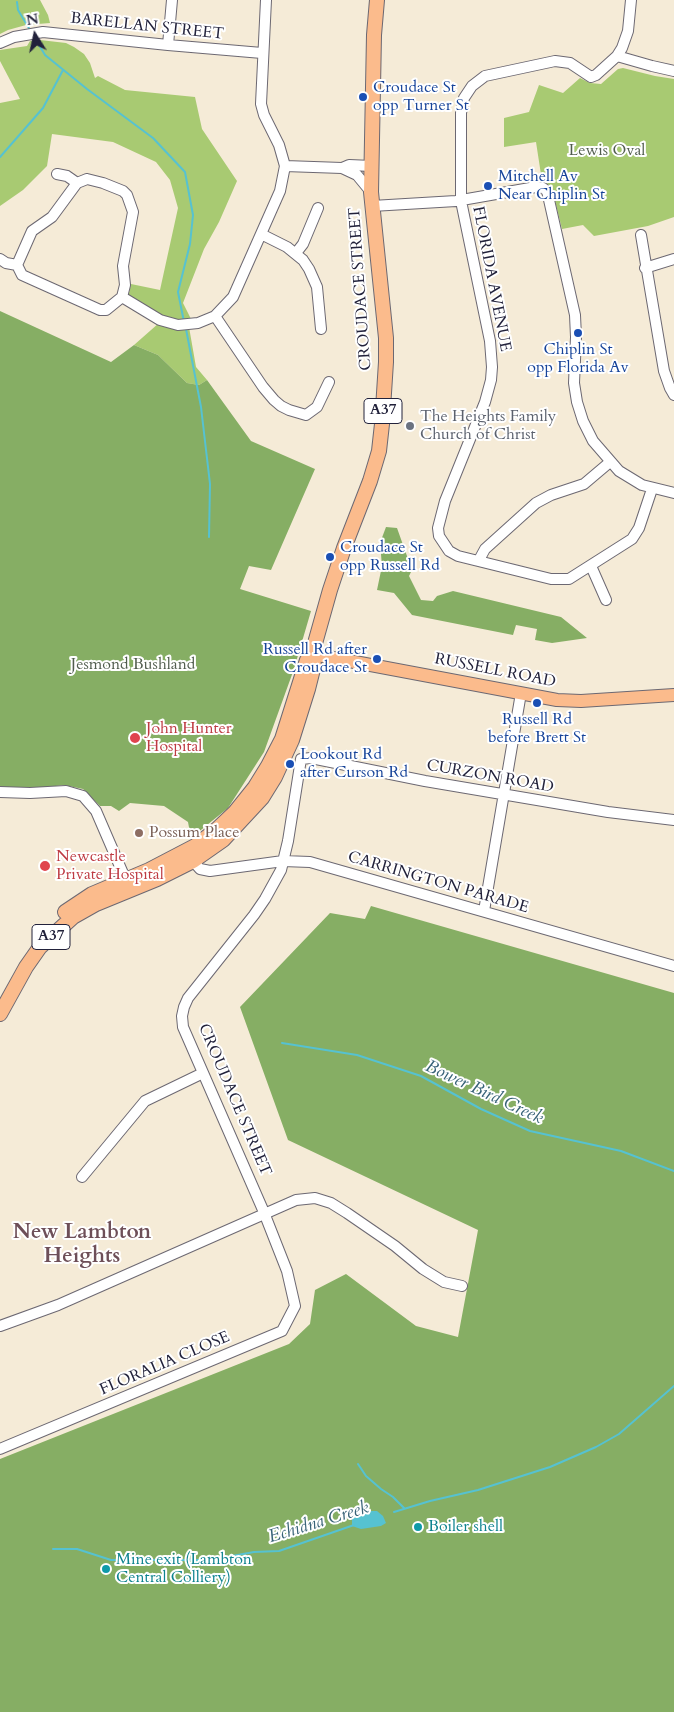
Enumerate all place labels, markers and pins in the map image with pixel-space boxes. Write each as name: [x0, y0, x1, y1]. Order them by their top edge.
place label: Croudace St opp Turner St: [373, 78, 469, 116]
marker: Croudace St opp Turner St: [357, 91, 369, 103]
place label: Mitchell Av Near Chiplin St: [498, 167, 605, 205]
marker: Mitchell Av Near Chiplin St: [482, 180, 494, 192]
marker: Chiplin St opp Florida Av: [572, 327, 584, 339]
place label: Chiplin St opp Florida Av: [527, 340, 629, 378]
place label: The Heights Family Church of Christ: [420, 407, 556, 445]
marker: The Heights Family Church of Christ: [404, 420, 416, 432]
place label: Croudace St opp Russell Rd: [340, 538, 440, 576]
marker: Croudace St opp Russell Rd: [324, 551, 336, 563]
place label: Russell Rd after Croudace St: [263, 640, 367, 678]
marker: Russell Rd after Croudace St: [371, 653, 383, 665]
marker: Russell Rd before Brett St: [531, 697, 543, 709]
place label: Russell Rd before Brett St: [488, 710, 586, 748]
place label: John Hunter Hospital: [146, 719, 232, 757]
marker: John Hunter Hospital: [128, 731, 142, 745]
place label: Lookout Rd after Curson Rd: [300, 745, 408, 783]
marker: Lookout Rd after Curson Rd: [284, 758, 296, 770]
place label: Possum Place: [149, 823, 239, 843]
marker: Possum Place: [133, 827, 145, 839]
place label: Newcastle Private Hospital: [56, 847, 164, 885]
marker: Newcastle Private Hospital: [38, 859, 52, 873]
place label: Boiler shell: [428, 1517, 503, 1537]
marker: Boiler shell: [412, 1521, 424, 1533]
place label: Mine exit (Lambton Central Colliery): [116, 1550, 252, 1588]
marker: Mine exit (Lambton Central Colliery): [100, 1563, 112, 1575]

